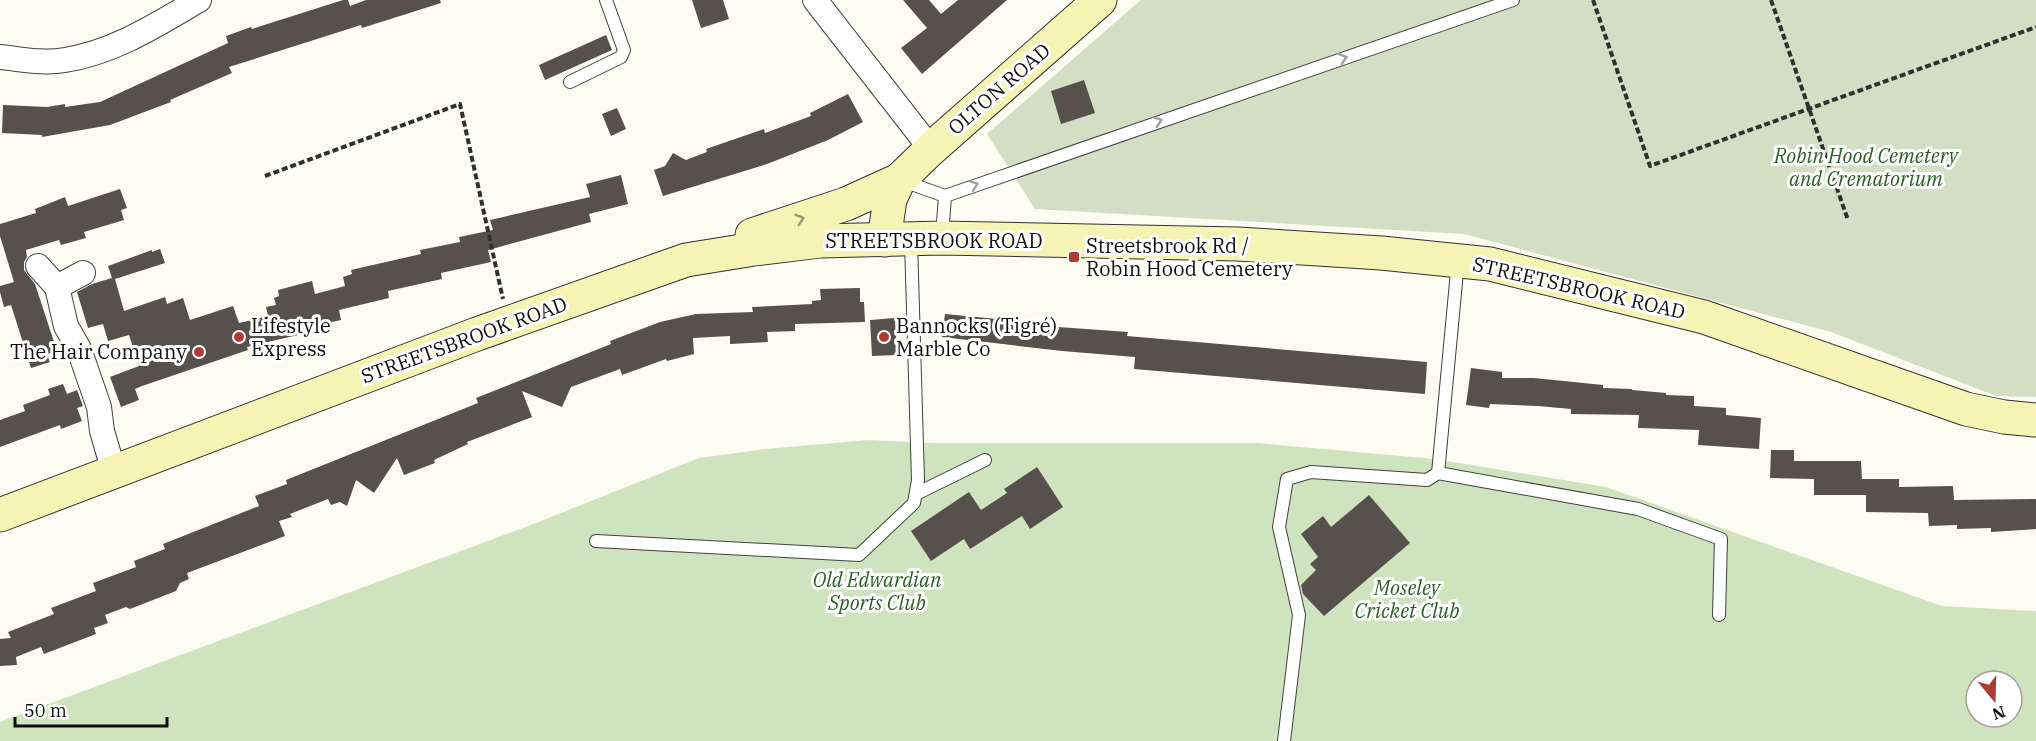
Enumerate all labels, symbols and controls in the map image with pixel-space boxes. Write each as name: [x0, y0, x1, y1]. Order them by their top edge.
street label: OLTON ROAD: [942, 37, 1055, 141]
one-way arrow: [1337, 53, 1348, 65]
one-way arrow: [1152, 116, 1163, 129]
park label: Robin Hood Cemetery and Crematorium: [1773, 142, 1960, 192]
one-way arrow: [968, 180, 979, 192]
one-way arrow: [795, 214, 805, 226]
street label: STREETSBROOK ROAD: [825, 227, 1043, 254]
place label: Streetsbrook Rd / Robin Hood Cemetery: [1086, 232, 1293, 282]
marker: Streetsbrook Rd / Robin Hood Cemetery: [1067, 250, 1081, 264]
street label: STREETSBROOK ROAD: [1470, 250, 1688, 325]
street label: STREETSBROOK ROAD: [357, 290, 571, 389]
place label: Lifestyle Express: [251, 312, 331, 362]
place label: Bannocks (Tigré) Marble Co: [896, 312, 1057, 362]
marker: Lifestyle Express: [232, 330, 246, 344]
marker: Bannocks (Tigré) Marble Co: [877, 330, 891, 344]
place label: The Hair Company: [10, 338, 187, 365]
marker: The Hair Company: [192, 345, 206, 359]
park label: Old Edwardian Sports Club: [813, 566, 942, 616]
park label: Moseley Cricket Club: [1355, 574, 1459, 624]
north arrow: [1964, 669, 2024, 729]
scale bar: [15, 690, 166, 728]
text: 50 m: [24, 699, 67, 722]
text: N: [1990, 702, 2008, 725]

